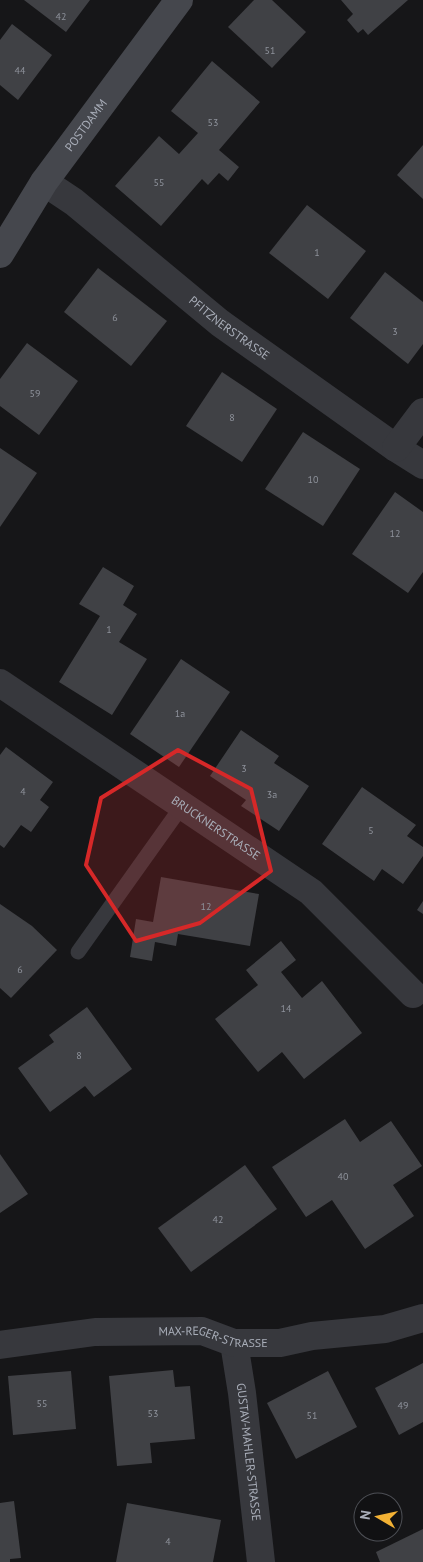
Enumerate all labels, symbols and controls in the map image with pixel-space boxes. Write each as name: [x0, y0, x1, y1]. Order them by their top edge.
house number: 42: [56, 10, 66, 23]
house number: 51: [265, 44, 275, 57]
house number: 44: [15, 64, 26, 77]
street label: POSTDAMM: [61, 96, 110, 154]
house number: 53: [208, 116, 218, 129]
house number: 55: [154, 176, 164, 189]
house number: 1: [314, 246, 320, 259]
street label: PFITZNERSTRASSE: [186, 292, 273, 363]
house number: 6: [112, 311, 118, 324]
house number: 3: [392, 325, 398, 338]
house number: 59: [30, 387, 40, 400]
house number: 8: [229, 411, 235, 424]
house number: 10: [308, 473, 319, 486]
house number: 12: [390, 527, 400, 540]
house number: 1: [106, 623, 112, 636]
house number: 1a: [175, 707, 185, 720]
house number: 3: [241, 762, 247, 775]
house number: 4: [20, 785, 26, 798]
house number: 3a: [267, 788, 277, 801]
street label: BRUCKNERSTRASSE: [169, 792, 263, 863]
house number: 5: [368, 824, 374, 837]
house number: 12: [201, 900, 211, 913]
house number: 6: [17, 963, 23, 976]
house number: 14: [281, 1002, 292, 1015]
house number: 8: [76, 1049, 82, 1062]
house number: 40: [338, 1170, 349, 1183]
house number: 42: [213, 1213, 223, 1226]
street label: MAX-REGER-STRASSE: [158, 1322, 268, 1350]
street label: GUSTAV-MAHLER-STRASSE: [234, 1382, 264, 1522]
house number: 55: [37, 1397, 47, 1410]
house number: 49: [398, 1399, 408, 1412]
house number: 53: [148, 1407, 158, 1420]
house number: 51: [307, 1409, 317, 1422]
north arrow: [353, 1492, 403, 1542]
text: N: [356, 1509, 375, 1521]
house number: 4: [165, 1535, 171, 1548]

